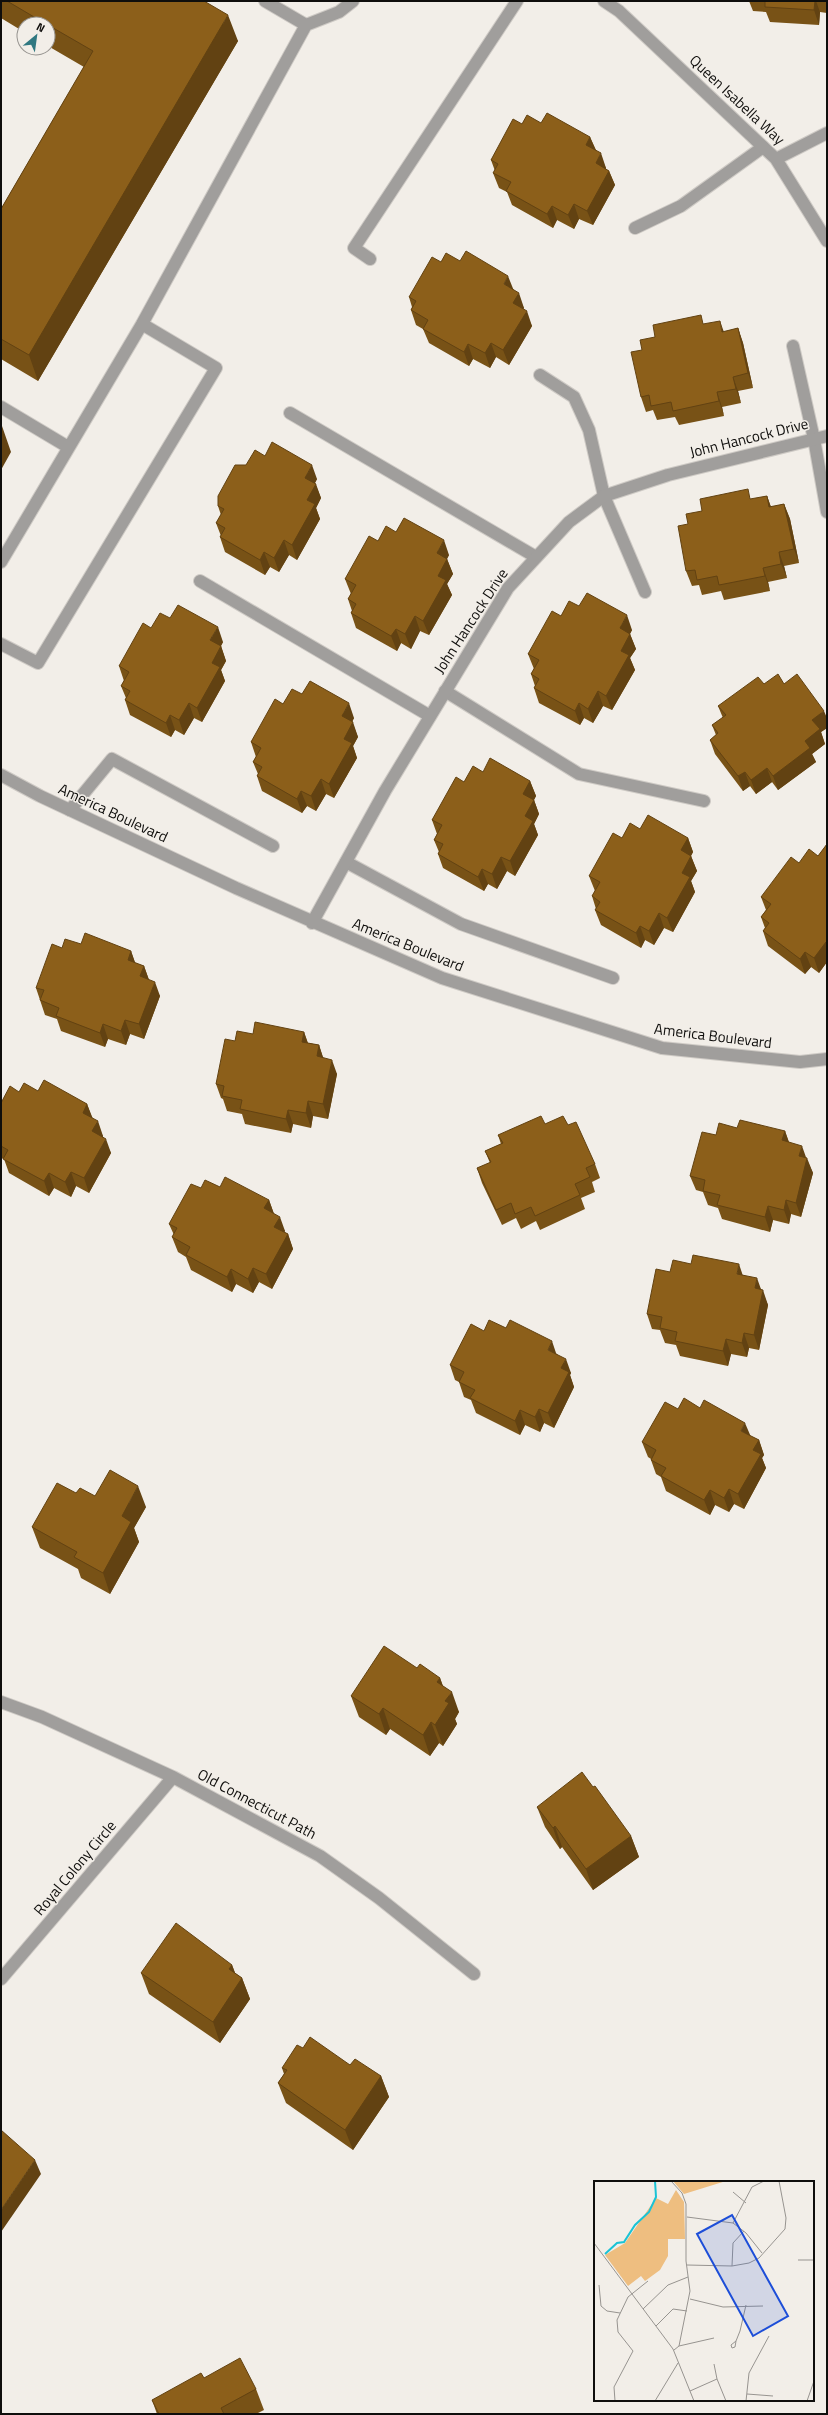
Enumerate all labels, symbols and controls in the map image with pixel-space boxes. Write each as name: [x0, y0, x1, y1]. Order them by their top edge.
north arrow: [16, 16, 56, 56]
text: N: [34, 18, 48, 36]
street label: Queen Isabella Way: [684, 49, 790, 150]
street label: John Hancock Drive: [687, 412, 811, 463]
street label: John Hancock Drive: [428, 564, 513, 678]
street label: America Boulevard: [55, 777, 172, 848]
street label: America Boulevard: [349, 912, 467, 977]
street label: America Boulevard: [653, 1017, 773, 1054]
street label: Old Connecticut Path: [194, 1762, 321, 1845]
street label: Royal Colony Circle: [28, 1815, 121, 1920]
inset map: [594, 2181, 814, 2401]

